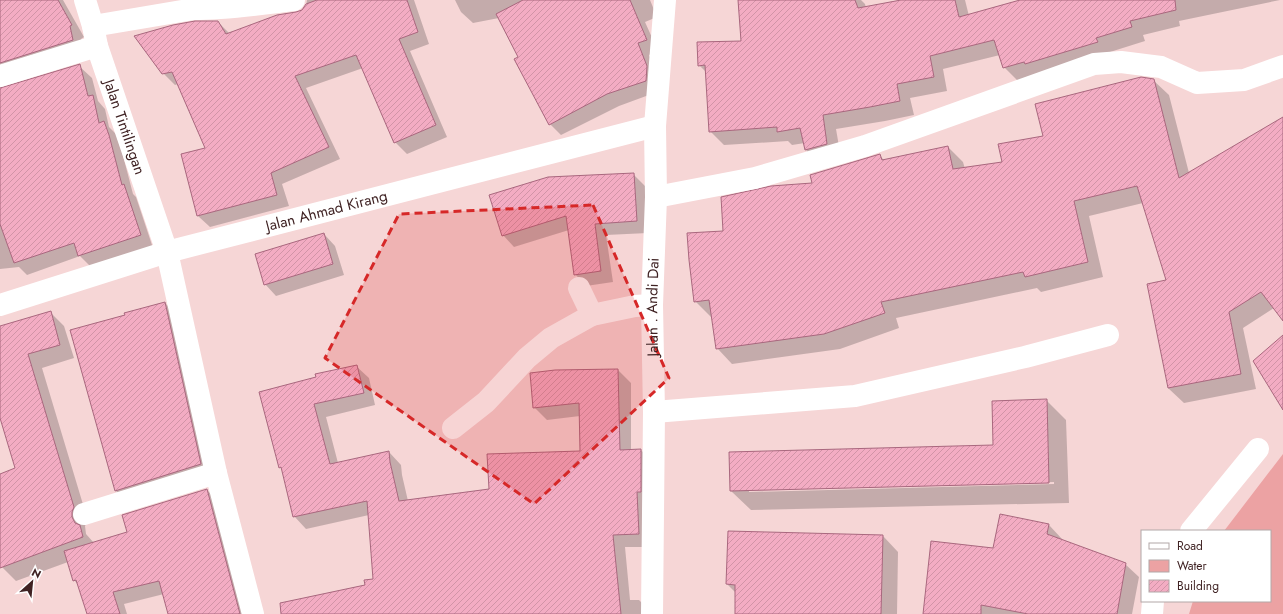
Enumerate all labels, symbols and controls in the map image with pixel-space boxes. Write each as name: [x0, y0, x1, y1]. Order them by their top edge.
street label: Jalan Tintilingan: [97, 75, 151, 177]
street label: Jalan Ahmad Kirang: [261, 185, 390, 238]
street label: Jalan . Andi Dai: [641, 257, 665, 359]
legend: [1141, 530, 1271, 602]
text: Road: [1177, 537, 1203, 555]
text: Water: [1177, 557, 1208, 575]
north arrow: [12, 562, 52, 602]
text: N: [29, 564, 44, 582]
text: Building: [1177, 577, 1219, 595]

